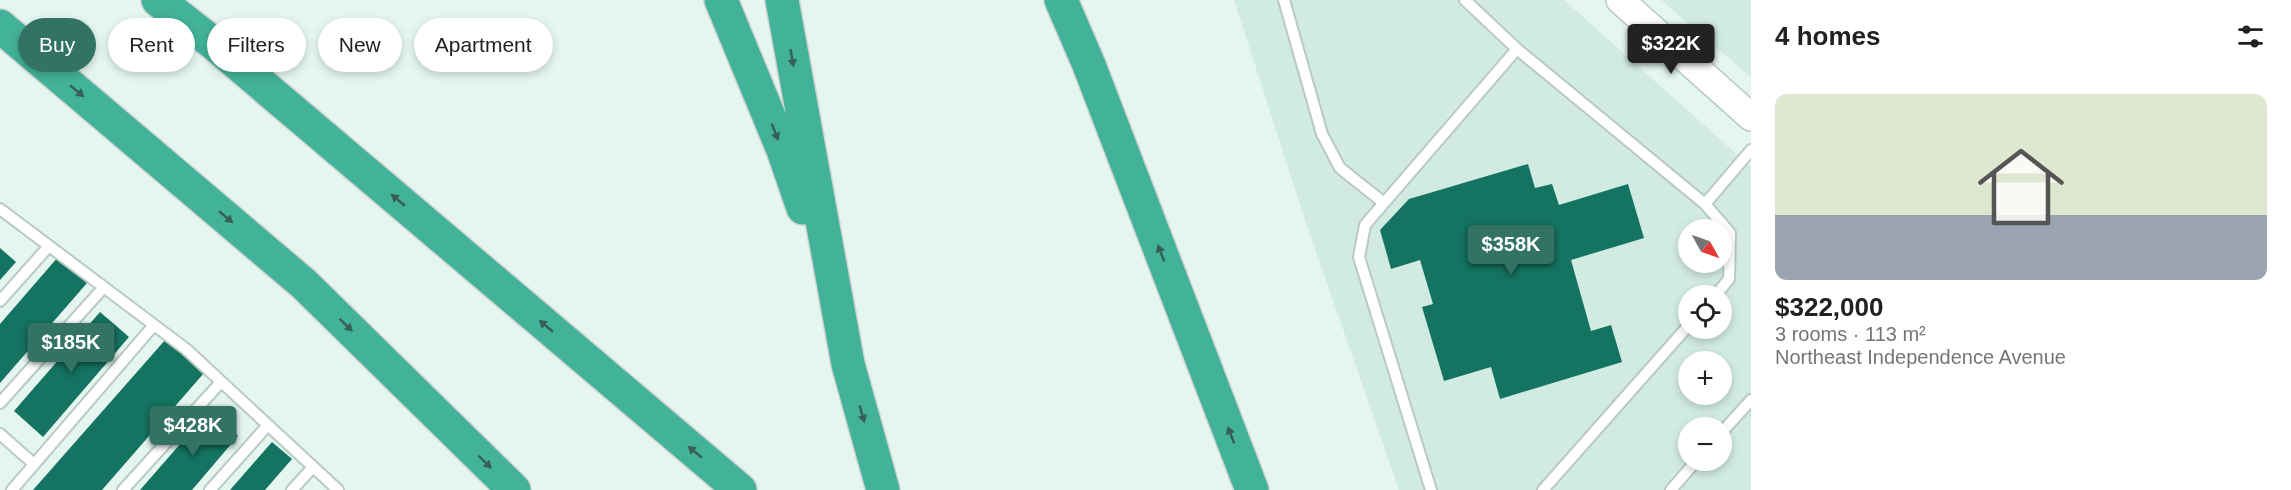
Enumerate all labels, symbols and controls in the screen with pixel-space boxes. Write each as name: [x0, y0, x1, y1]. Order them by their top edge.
chip: Buy: [18, 18, 96, 72]
chip: Rent: [108, 18, 195, 72]
chip: Filters: [207, 18, 306, 72]
chip: New: [318, 18, 402, 72]
chip: Apartment: [414, 18, 553, 72]
icon: filters: [2234, 20, 2267, 53]
text: 4 homes: [1775, 21, 1881, 51]
pin: $322K: [1629, 24, 1713, 75]
text: $322K: [1642, 32, 1700, 54]
one-way arrow: [788, 48, 797, 67]
one-way arrow: [69, 84, 84, 97]
one-way arrow: [770, 123, 780, 141]
icon: home: [1967, 133, 2075, 241]
one-way arrow: [391, 194, 406, 207]
one-way arrow: [218, 211, 234, 224]
north arrow: [1678, 219, 1732, 273]
map controls: [1678, 219, 1732, 471]
pin: $358K: [1469, 225, 1553, 276]
text: $358K: [1482, 233, 1540, 255]
one-way arrow: [1156, 244, 1166, 262]
button: locate: [1678, 285, 1732, 339]
text: $322,000: [1775, 292, 1883, 322]
one-way arrow: [339, 318, 353, 332]
one-way arrow: [539, 320, 554, 333]
pin: $185K: [29, 323, 113, 374]
text: 3 rooms · 113 m²: [1775, 323, 1926, 345]
text: $185K: [42, 331, 100, 353]
text: Northeast Independence Avenue: [1775, 346, 2066, 368]
button: +: [1678, 351, 1732, 405]
one-way arrow: [858, 405, 867, 423]
pin: $428K: [151, 406, 235, 457]
text: $428K: [164, 414, 222, 436]
button: −: [1678, 417, 1732, 471]
one-way arrow: [1226, 426, 1236, 444]
one-way arrow: [688, 446, 703, 459]
one-way arrow: [478, 455, 493, 469]

